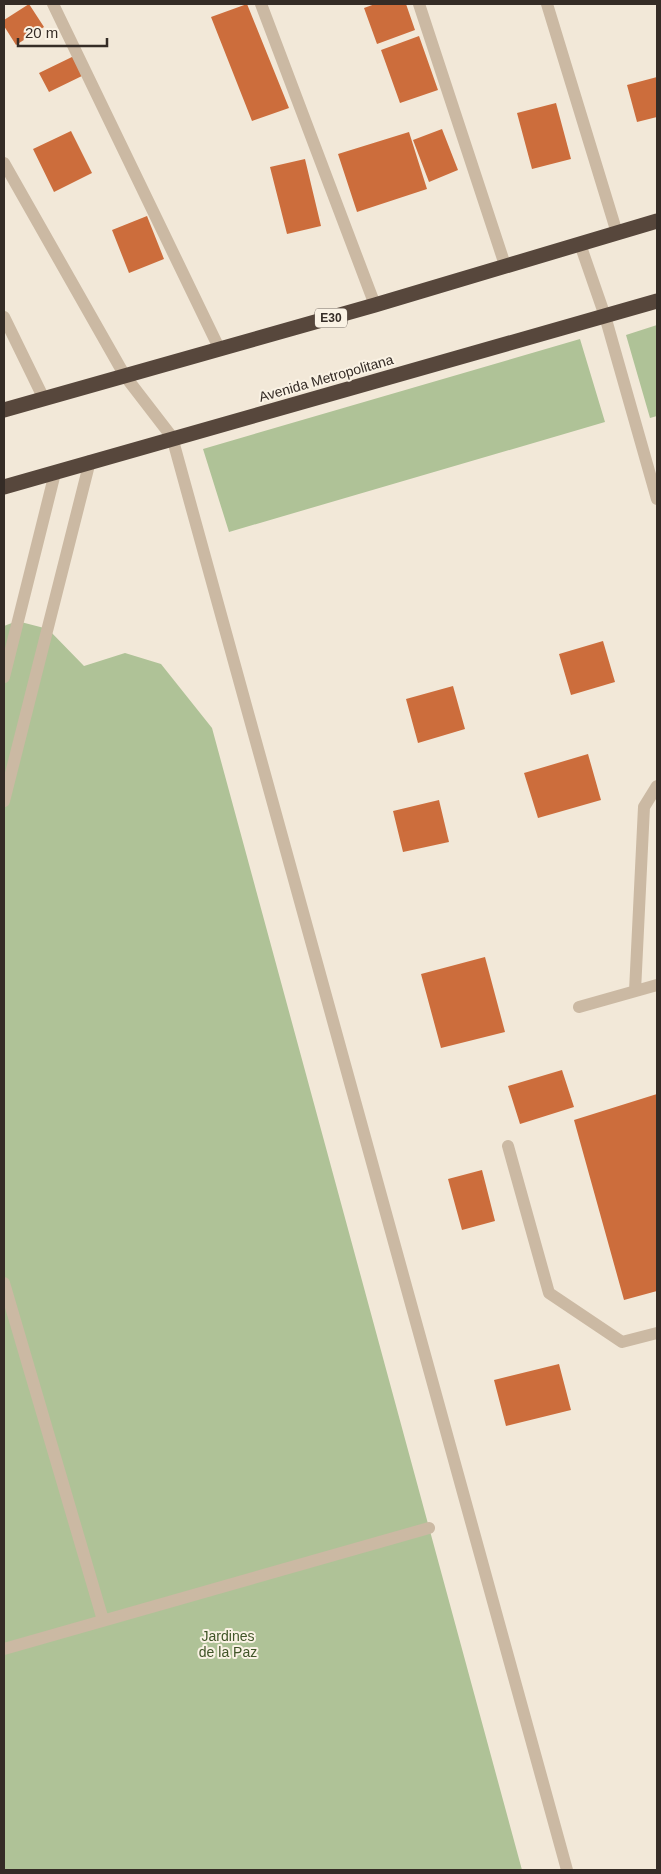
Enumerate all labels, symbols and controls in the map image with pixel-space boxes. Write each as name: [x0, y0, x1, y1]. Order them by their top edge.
scale bar: [18, 15, 106, 47]
text: 20 m: [25, 24, 58, 41]
road number: E30: [315, 308, 347, 328]
street label: Avenida Metropolitana: [257, 351, 395, 405]
park label: Jardines de la Paz: [199, 1628, 257, 1660]

